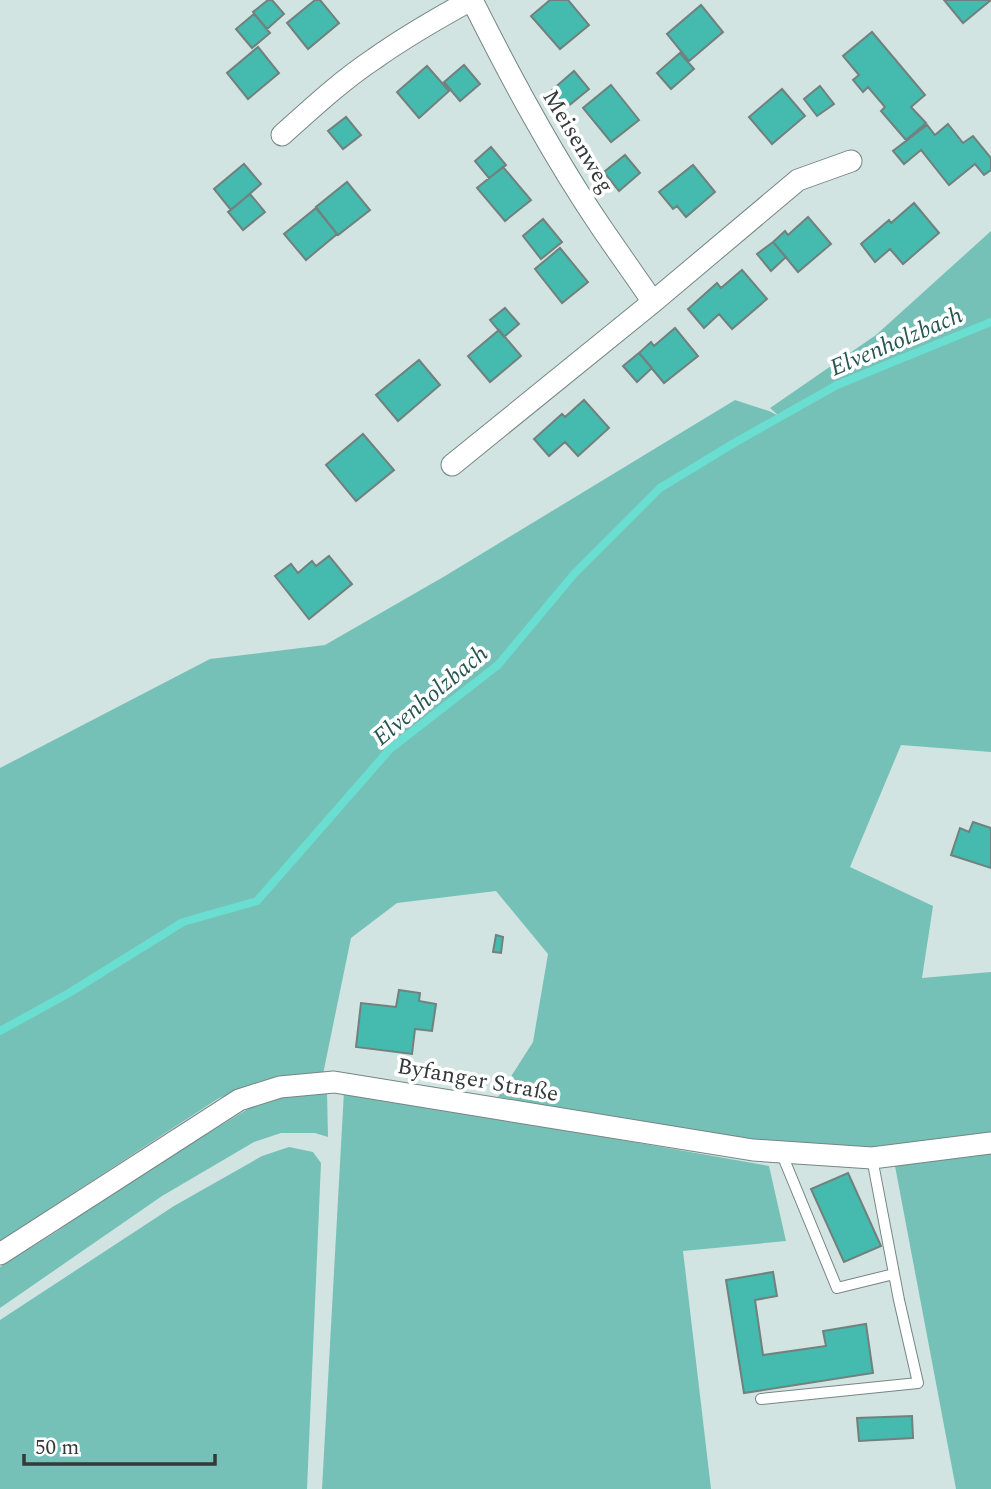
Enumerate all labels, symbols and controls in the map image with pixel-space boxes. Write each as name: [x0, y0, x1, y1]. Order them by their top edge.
street label: Meisenweg: [533, 83, 622, 200]
water label: Elvenholzbach: [824, 298, 968, 386]
water label: Elvenholzbach: [365, 637, 496, 755]
street label: Byfanger Straße: [394, 1049, 561, 1112]
scale bar: [24, 1422, 215, 1466]
text: 50 m: [35, 1432, 79, 1464]

